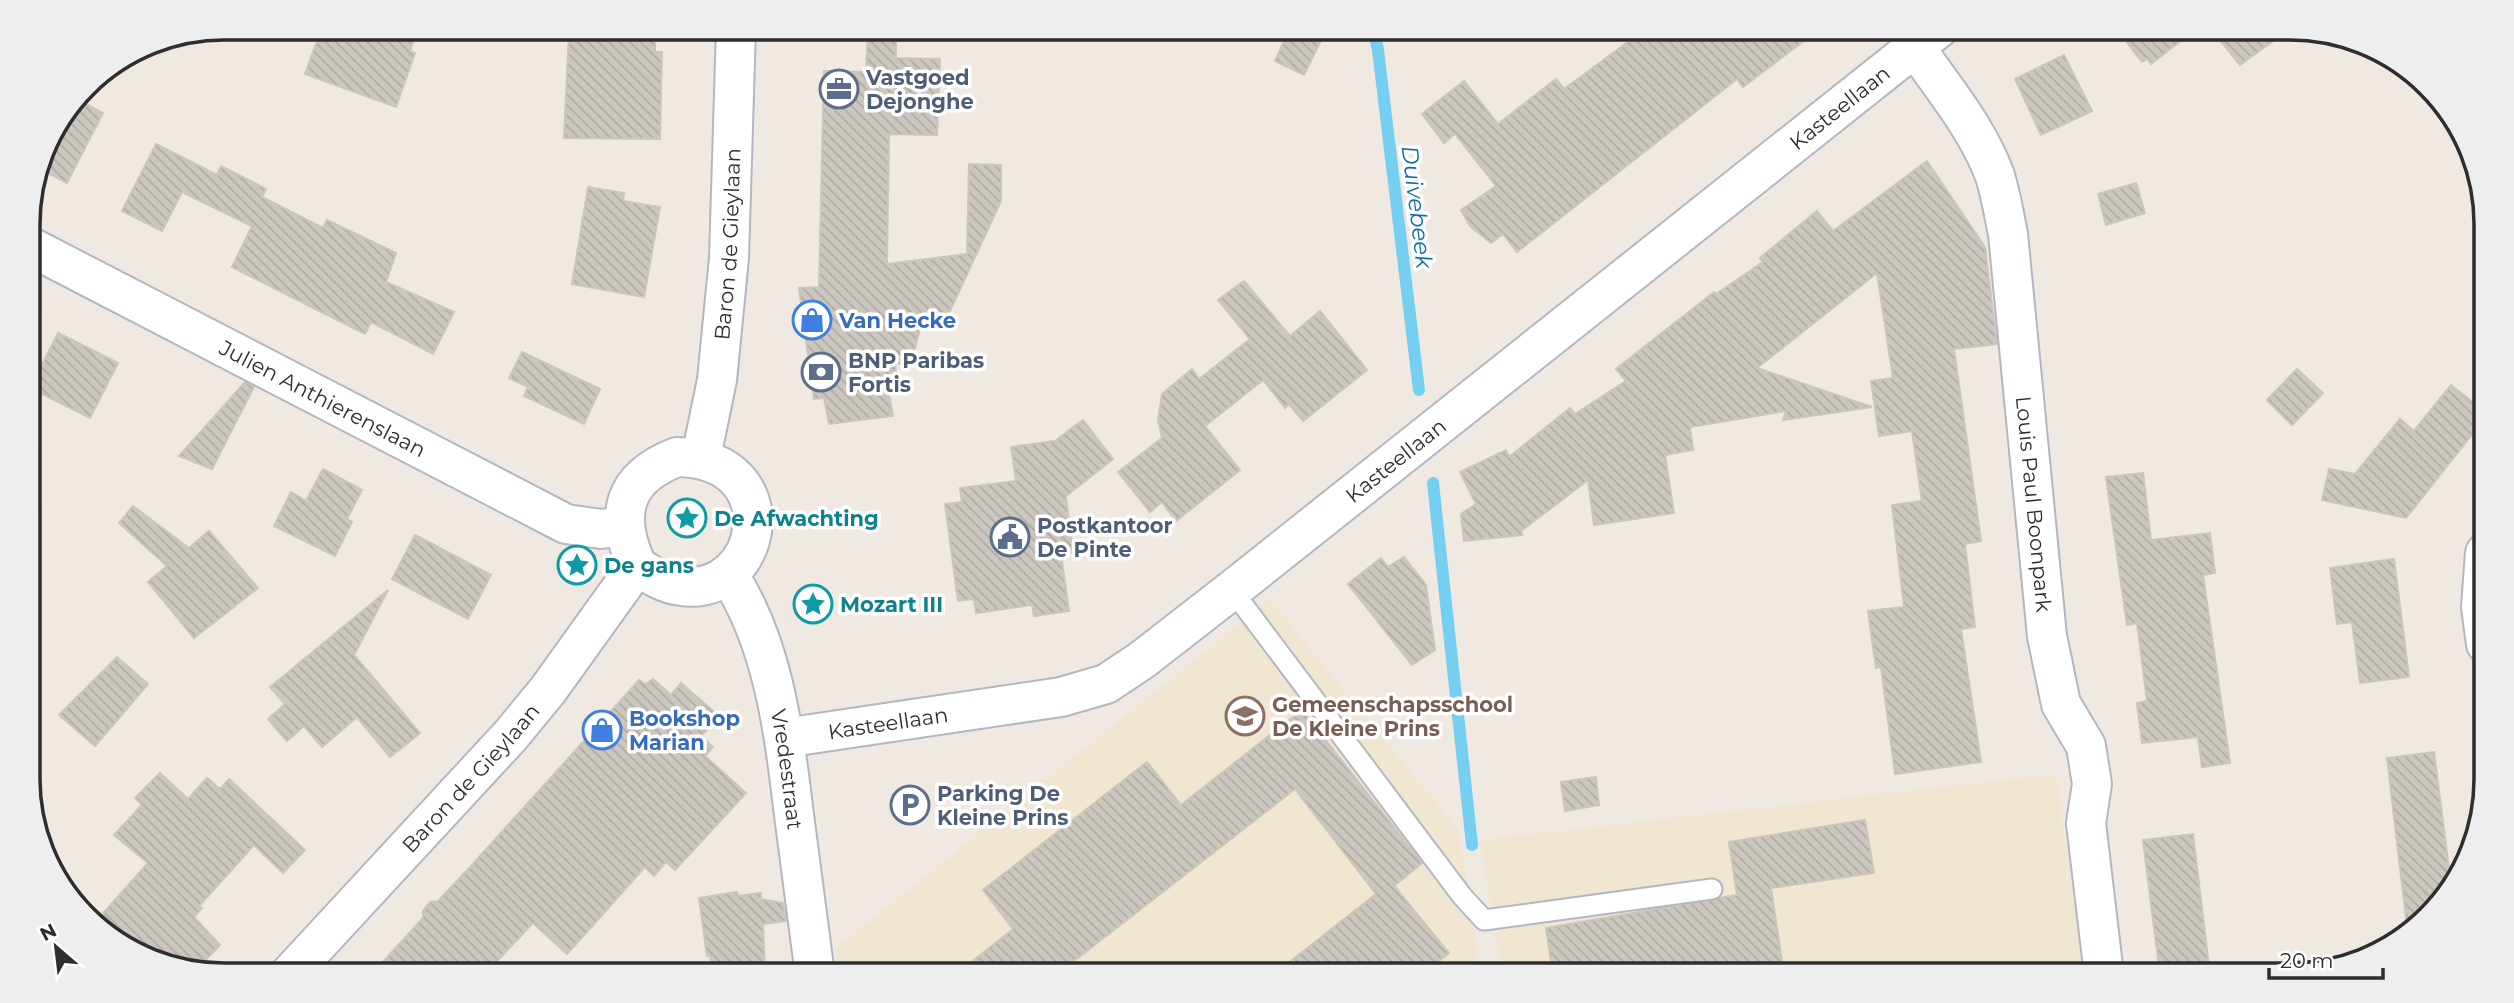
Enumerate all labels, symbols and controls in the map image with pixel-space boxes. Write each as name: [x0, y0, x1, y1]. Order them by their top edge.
street label: Kasteellaan: [1784, 60, 1895, 155]
place label: Vastgoed Dejonghe: [865, 65, 974, 114]
office icon: Vastgoed Dejonghe: [818, 68, 860, 110]
water label: Duivebeek: [1396, 144, 1439, 271]
street label: Baron de Gieylaan: [708, 148, 745, 341]
shop icon: Van Hecke: [791, 299, 833, 341]
place label: Van Hecke: [838, 308, 956, 333]
street label: Julien Anthierenslaan: [215, 334, 430, 462]
place label: BNP Paribas Fortis: [848, 348, 984, 397]
bank icon: BNP Paribas Fortis: [800, 351, 842, 393]
street label: Louis Paul Boonpark: [2011, 395, 2057, 614]
street label: Kasteellaan: [1340, 413, 1451, 507]
place icon: De Afwachting: [666, 497, 708, 539]
place label: De Afwachting: [714, 506, 879, 531]
place label: Postkantoor De Pinte: [1037, 513, 1173, 562]
public building icon: Postkantoor De Pinte: [989, 516, 1031, 558]
place icon: De gans: [556, 544, 598, 586]
place label: De gans: [604, 553, 694, 578]
place icon: Mozart III: [792, 583, 834, 625]
place label: Mozart III: [840, 592, 943, 617]
place label: Gemeenschapsschool De Kleine Prins: [1272, 692, 1513, 741]
school or university icon: Gemeenschapsschool De Kleine Prins: [1224, 695, 1266, 737]
street label: Baron de Gieylaan: [397, 698, 544, 857]
street label: Kasteellaan: [826, 701, 950, 744]
place label: Bookshop Marian: [629, 706, 740, 755]
street label: Vredestraat: [766, 707, 808, 831]
shop icon: Bookshop Marian: [581, 709, 623, 751]
place label: Parking De Kleine Prins: [937, 781, 1068, 830]
parking icon: Parking De Kleine Prins: [889, 784, 931, 826]
north arrow: [21, 912, 91, 982]
text: N: [36, 919, 60, 946]
scale bar: [2269, 936, 2383, 980]
text: 20 m: [2280, 948, 2334, 973]

